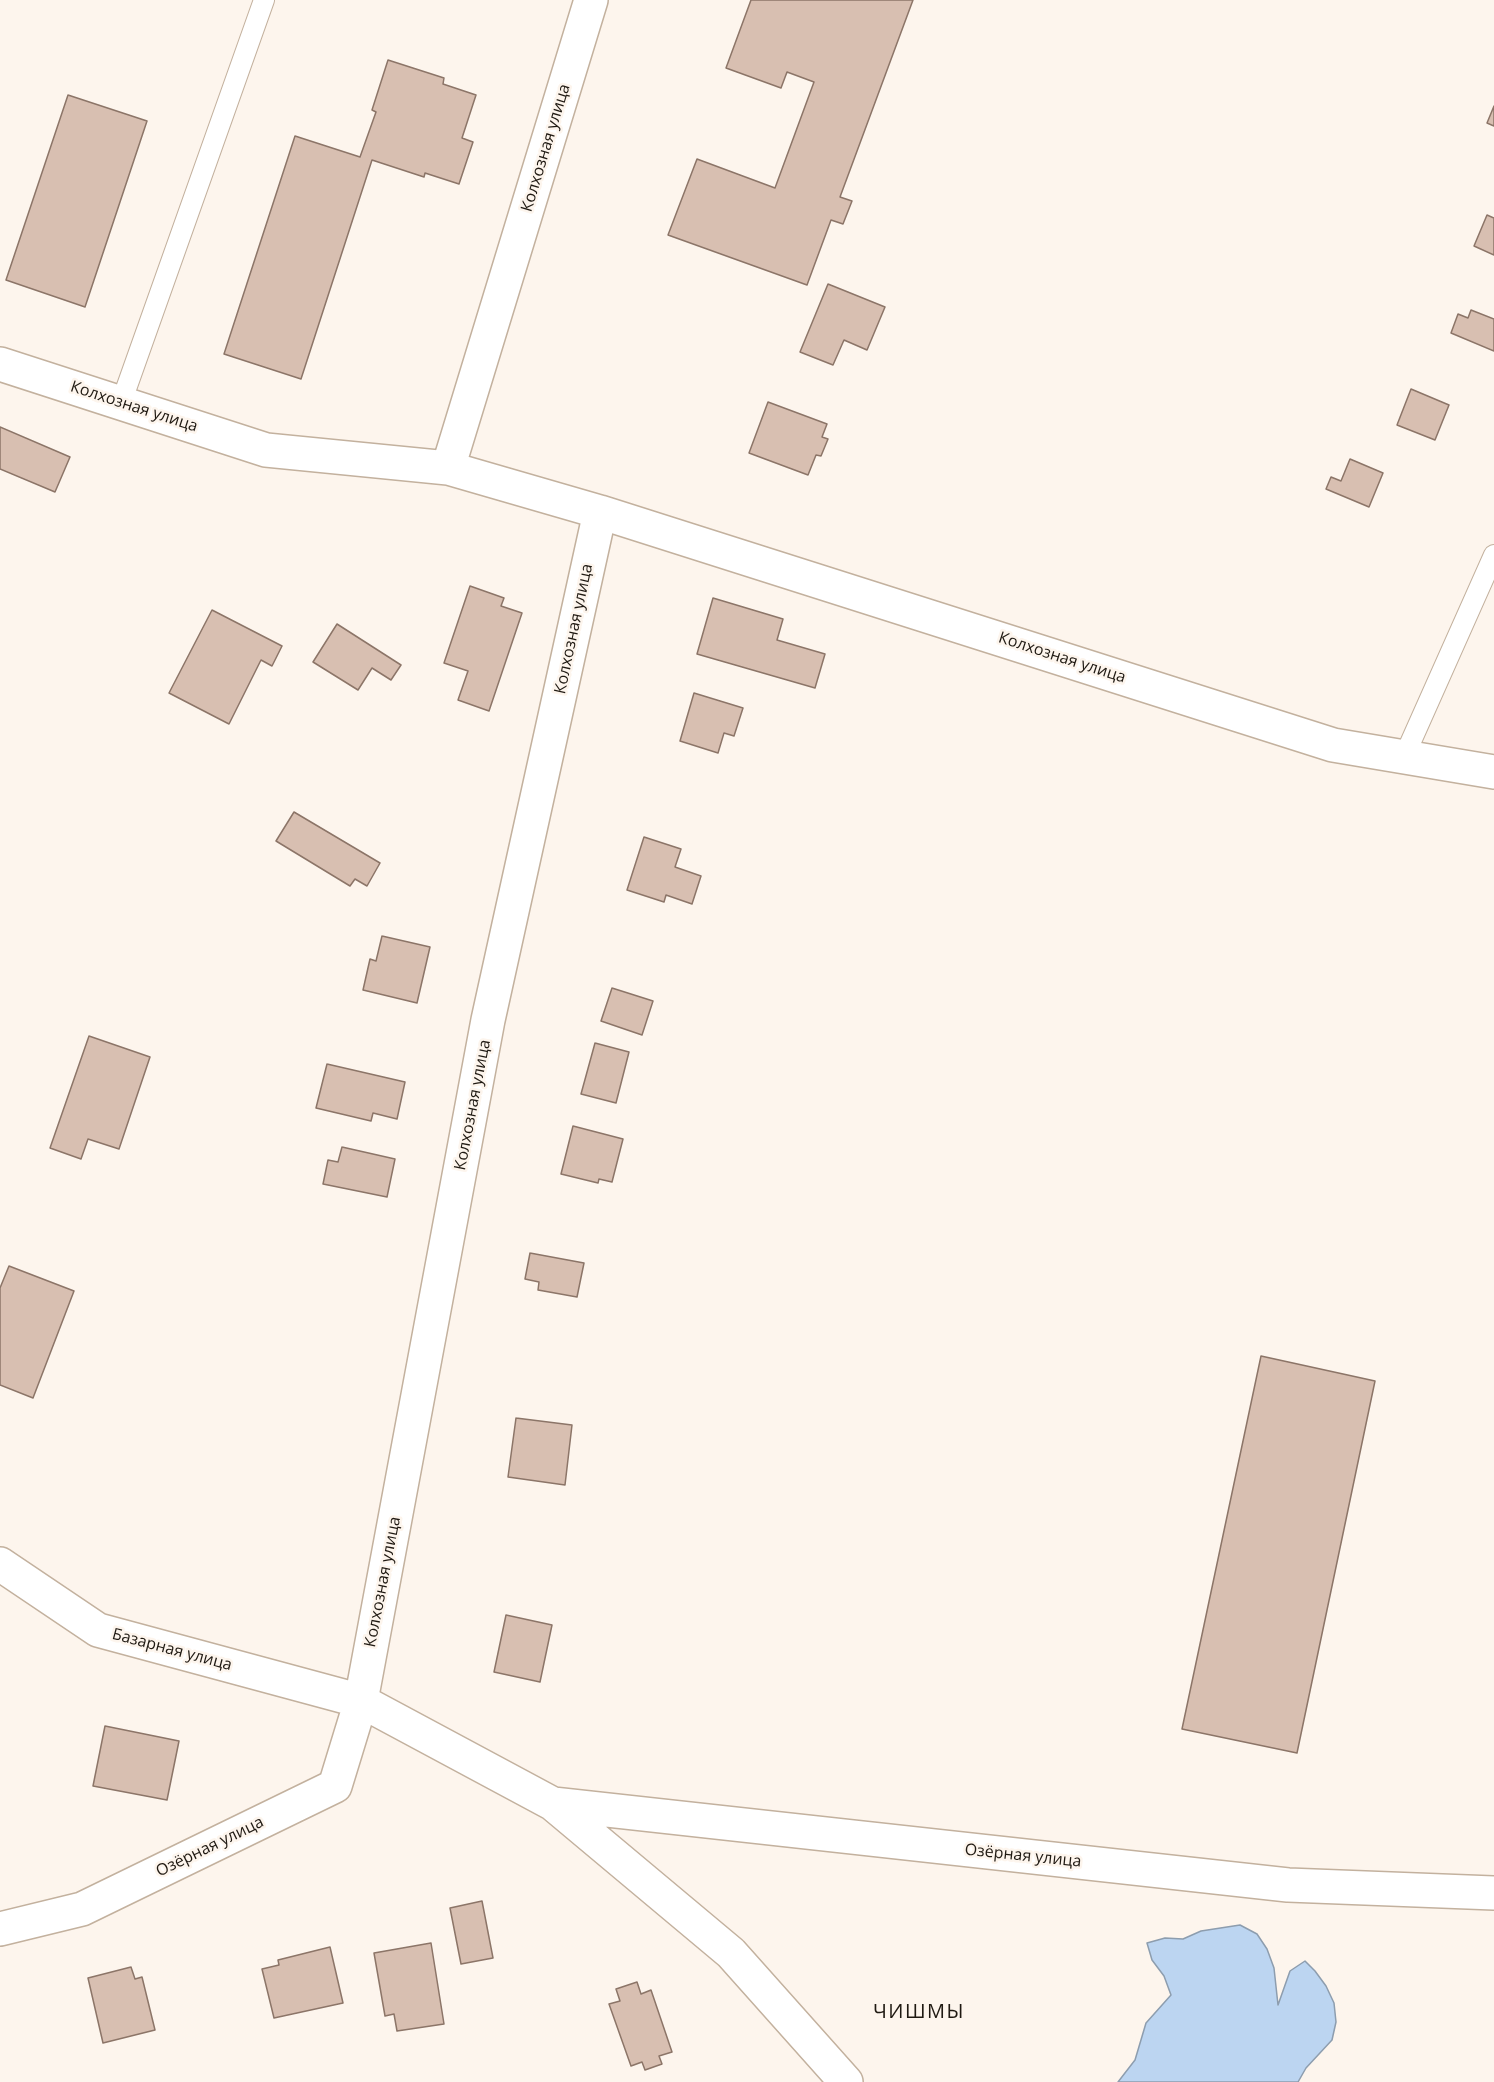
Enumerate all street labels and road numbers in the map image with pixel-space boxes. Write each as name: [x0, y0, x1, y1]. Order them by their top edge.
street label: Колхозная улица: [517, 82, 575, 214]
street label: Колхозная улица: [68, 377, 200, 437]
street label: Колхозная улица: [551, 562, 597, 696]
street label: Колхозная улица: [996, 628, 1128, 688]
street label: Колхозная улица: [451, 1038, 495, 1172]
street label: Колхозная улица: [361, 1515, 405, 1649]
street label: Базарная улица: [110, 1625, 234, 1675]
street label: Озёрная улица: [153, 1813, 267, 1881]
street label: Озёрная улица: [964, 1840, 1082, 1872]

